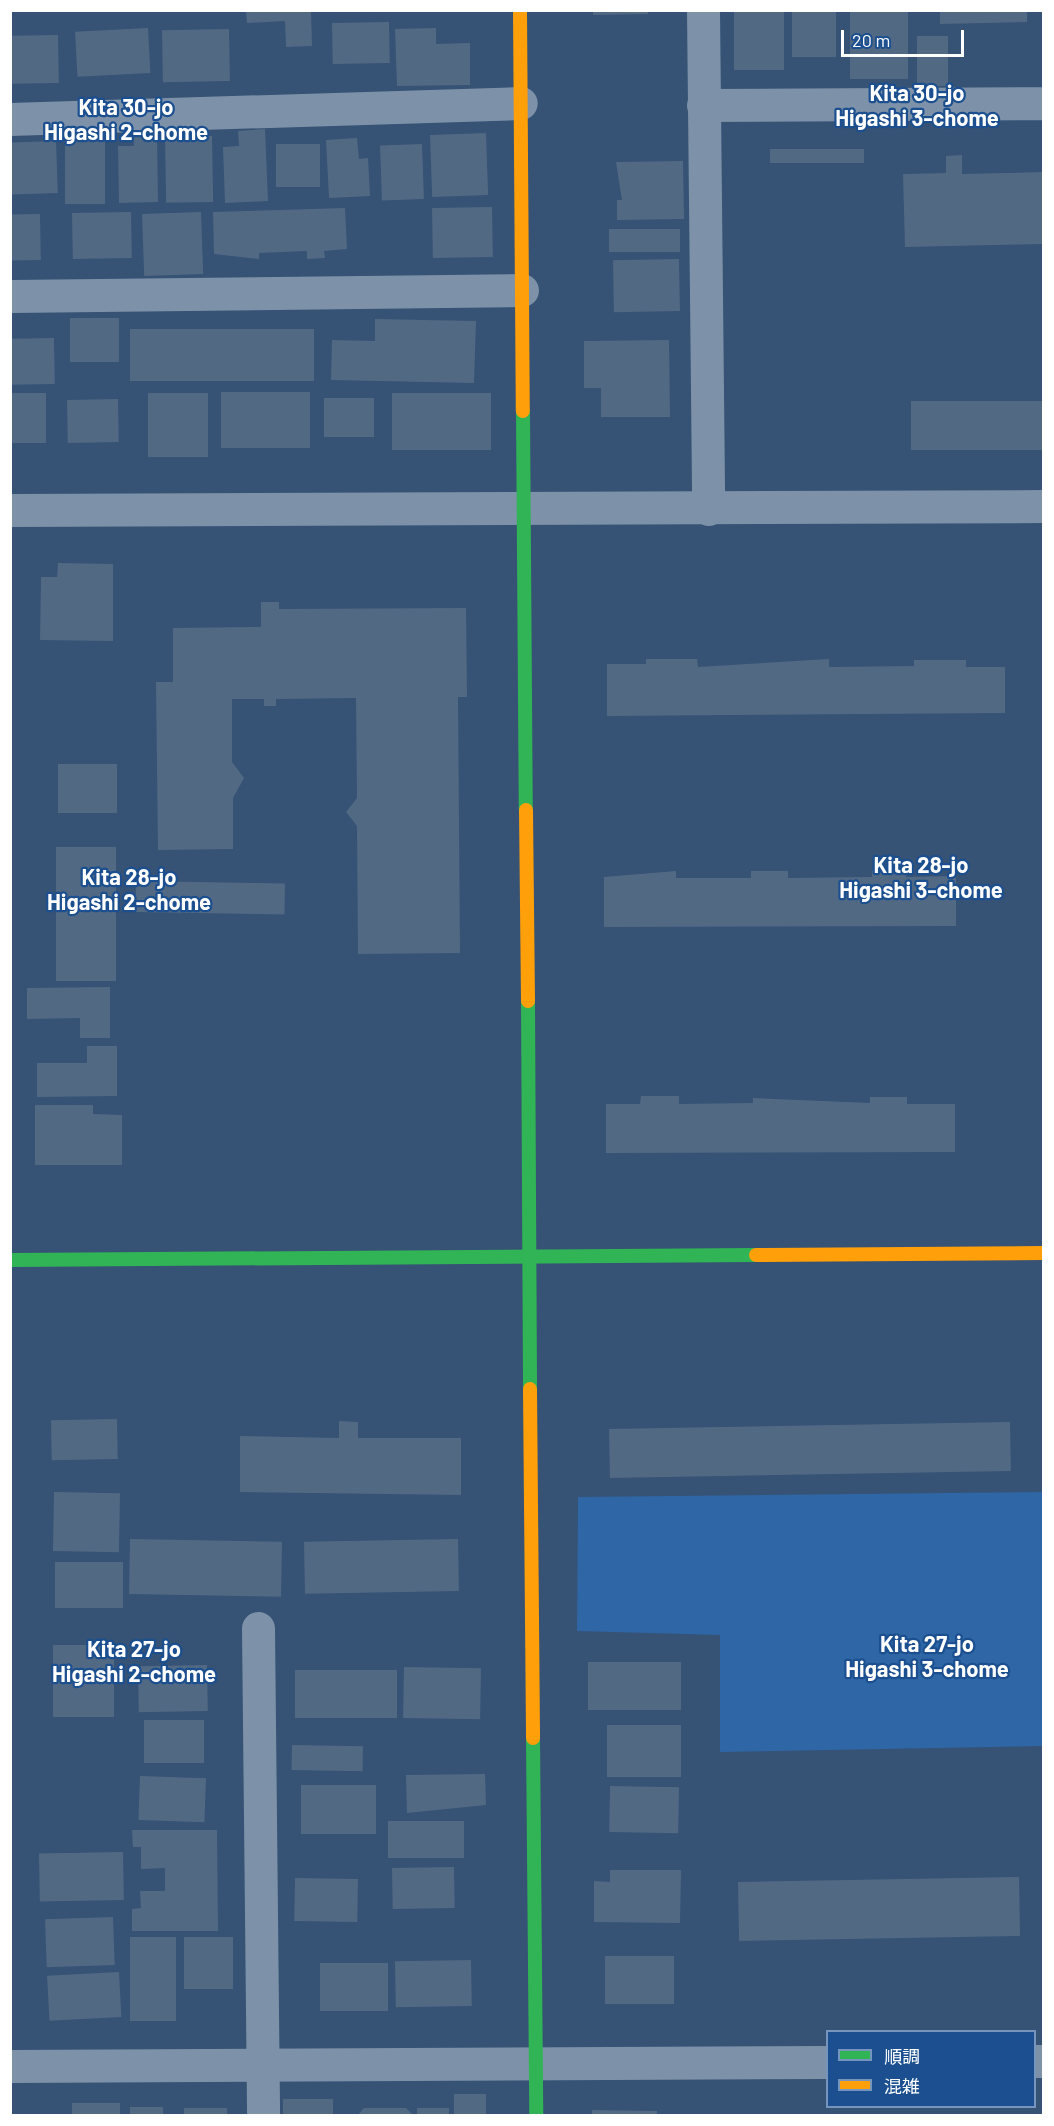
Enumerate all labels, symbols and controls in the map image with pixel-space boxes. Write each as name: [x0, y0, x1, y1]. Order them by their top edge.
scale bar: [844, 18, 967, 56]
text: 20 m: [852, 29, 890, 51]
district label: Kita 30-jo Higashi 3-chome: [835, 79, 999, 130]
district label: Kita 30-jo Higashi 2-chome: [44, 93, 208, 144]
district label: Kita 28-jo Higashi 3-chome: [839, 851, 1003, 902]
district label: Kita 28-jo Higashi 2-chome: [47, 863, 211, 914]
district label: Kita 27-jo Higashi 3-chome: [845, 1630, 1009, 1682]
district label: Kita 27-jo Higashi 2-chome: [52, 1635, 216, 1687]
legend: [826, 2030, 1036, 2108]
text: 順調: [884, 2045, 920, 2067]
text: 混雑: [884, 2075, 920, 2097]

